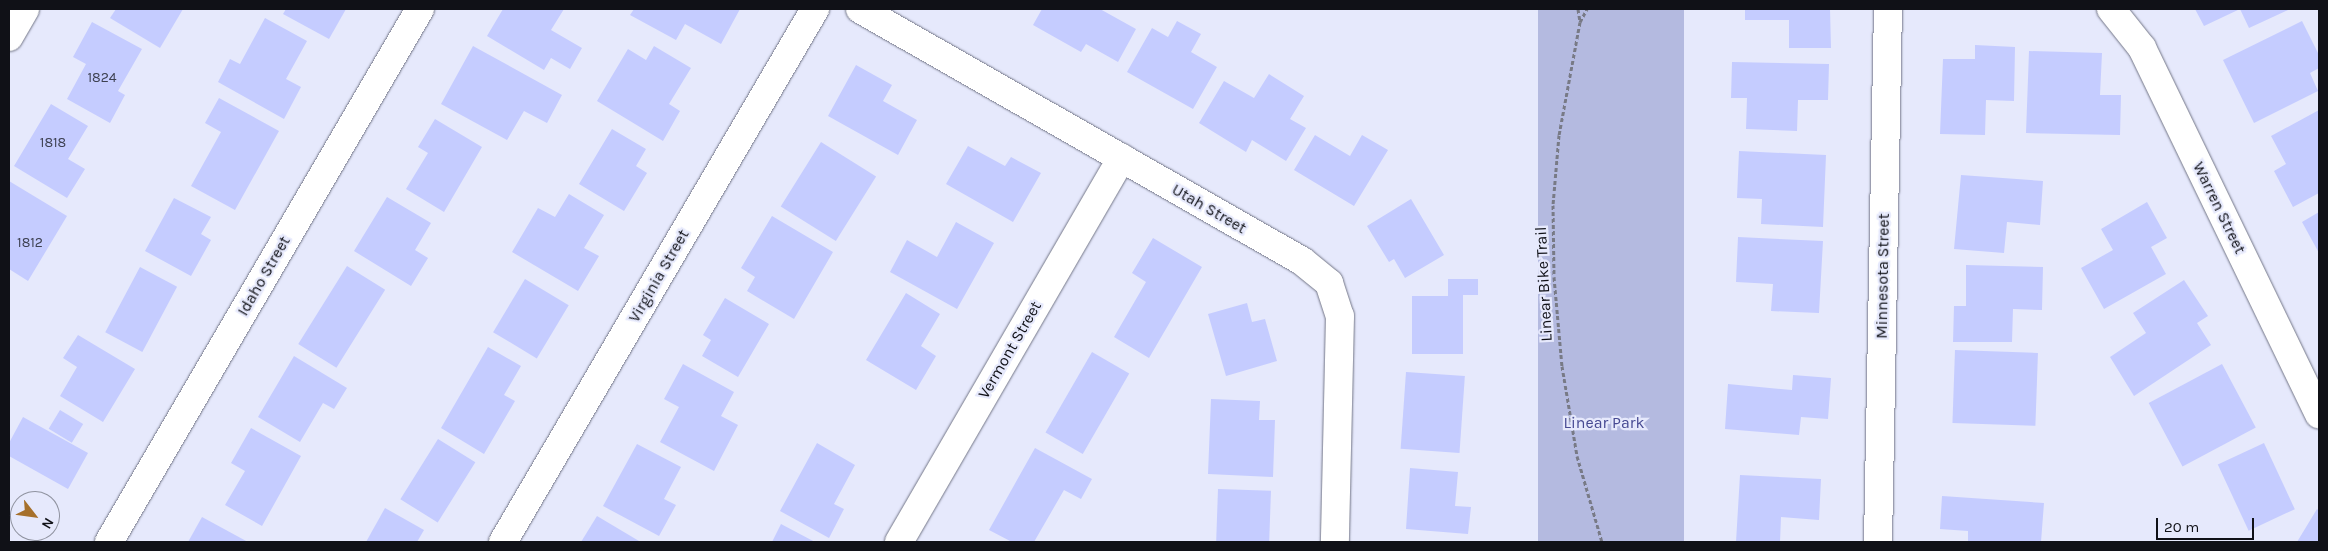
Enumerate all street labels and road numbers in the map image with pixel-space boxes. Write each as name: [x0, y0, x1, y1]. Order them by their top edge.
street label: Warren Street: [2189, 159, 2249, 257]
street label: Utah Street: [1168, 180, 1250, 238]
street label: Minnesota Street: [1872, 213, 1894, 339]
street label: Virginia Street: [625, 226, 693, 326]
street label: Linear Bike Trail: [1531, 226, 1557, 342]
street label: Idaho Street: [233, 233, 295, 319]
street label: Vermont Street: [974, 298, 1046, 402]

